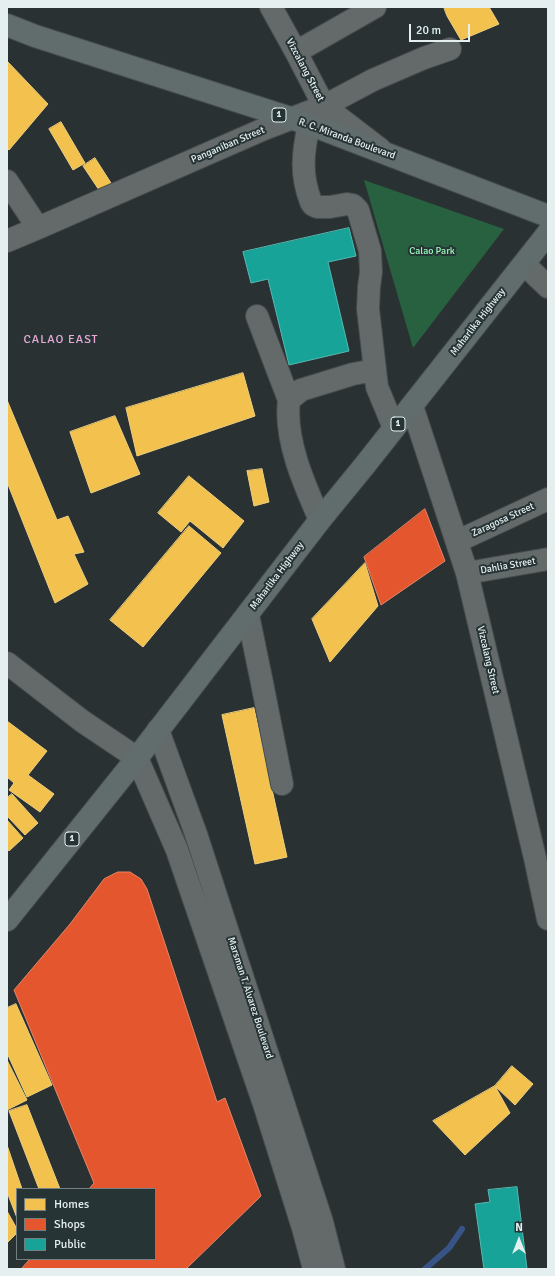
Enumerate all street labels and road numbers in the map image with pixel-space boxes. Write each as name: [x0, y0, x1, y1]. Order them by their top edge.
street label: Vizcalang Street: [283, 36, 327, 104]
road number: 1: [272, 108, 286, 122]
street label: R. C. Miranda Boulevard: [297, 116, 397, 162]
street label: Panganiban Street: [190, 124, 266, 166]
street label: Maharlika Highway: [448, 286, 508, 358]
road number: 1: [391, 417, 405, 431]
street label: Zaragosa Street: [470, 500, 536, 540]
street label: Maharlika Highway: [248, 540, 306, 612]
street label: Dahlia Street: [479, 555, 537, 577]
street label: Vizcalang Street: [474, 625, 502, 695]
road number: 1: [65, 832, 79, 846]
street label: Marsman T. Alvarez Boulevard: [225, 936, 275, 1060]

